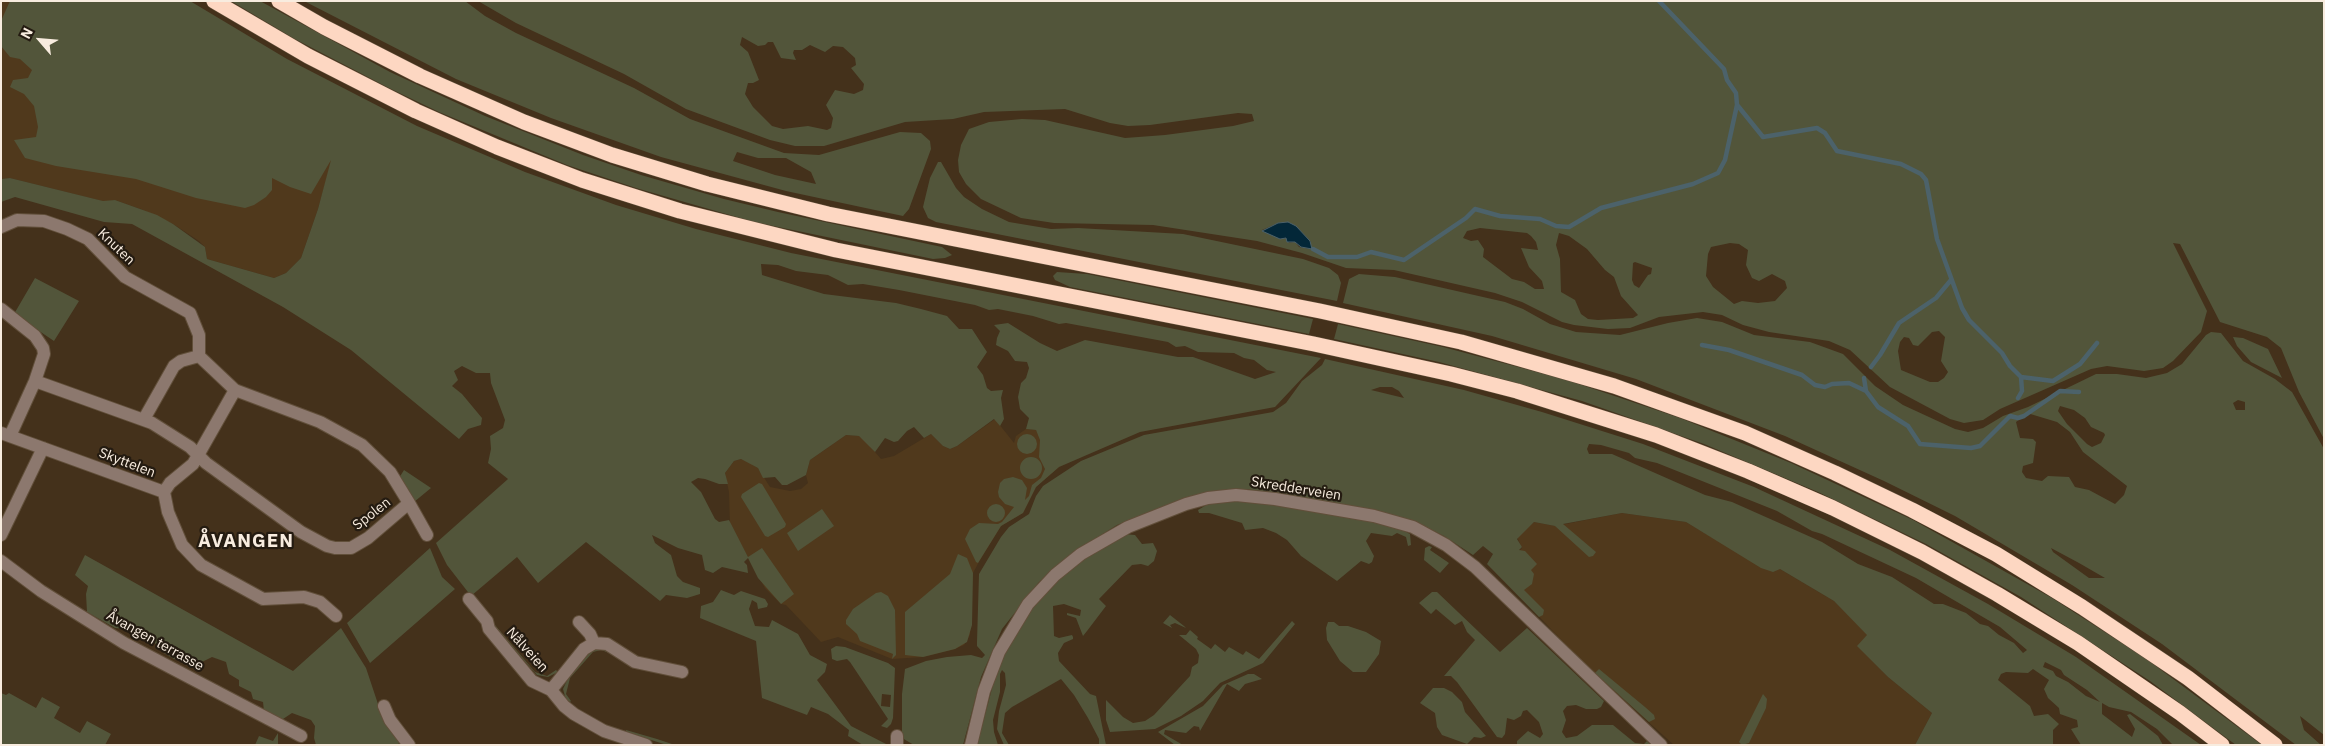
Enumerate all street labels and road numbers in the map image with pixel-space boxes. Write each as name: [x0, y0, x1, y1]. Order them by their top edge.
street label: Knuten: [94, 225, 138, 269]
street label: Skyttelen: [96, 445, 158, 481]
street label: Skredderveien: [1250, 474, 1342, 504]
street label: Spolen: [350, 494, 394, 534]
street label: Åvangen terrasse: [103, 607, 207, 675]
street label: Nålveien: [502, 624, 552, 676]

